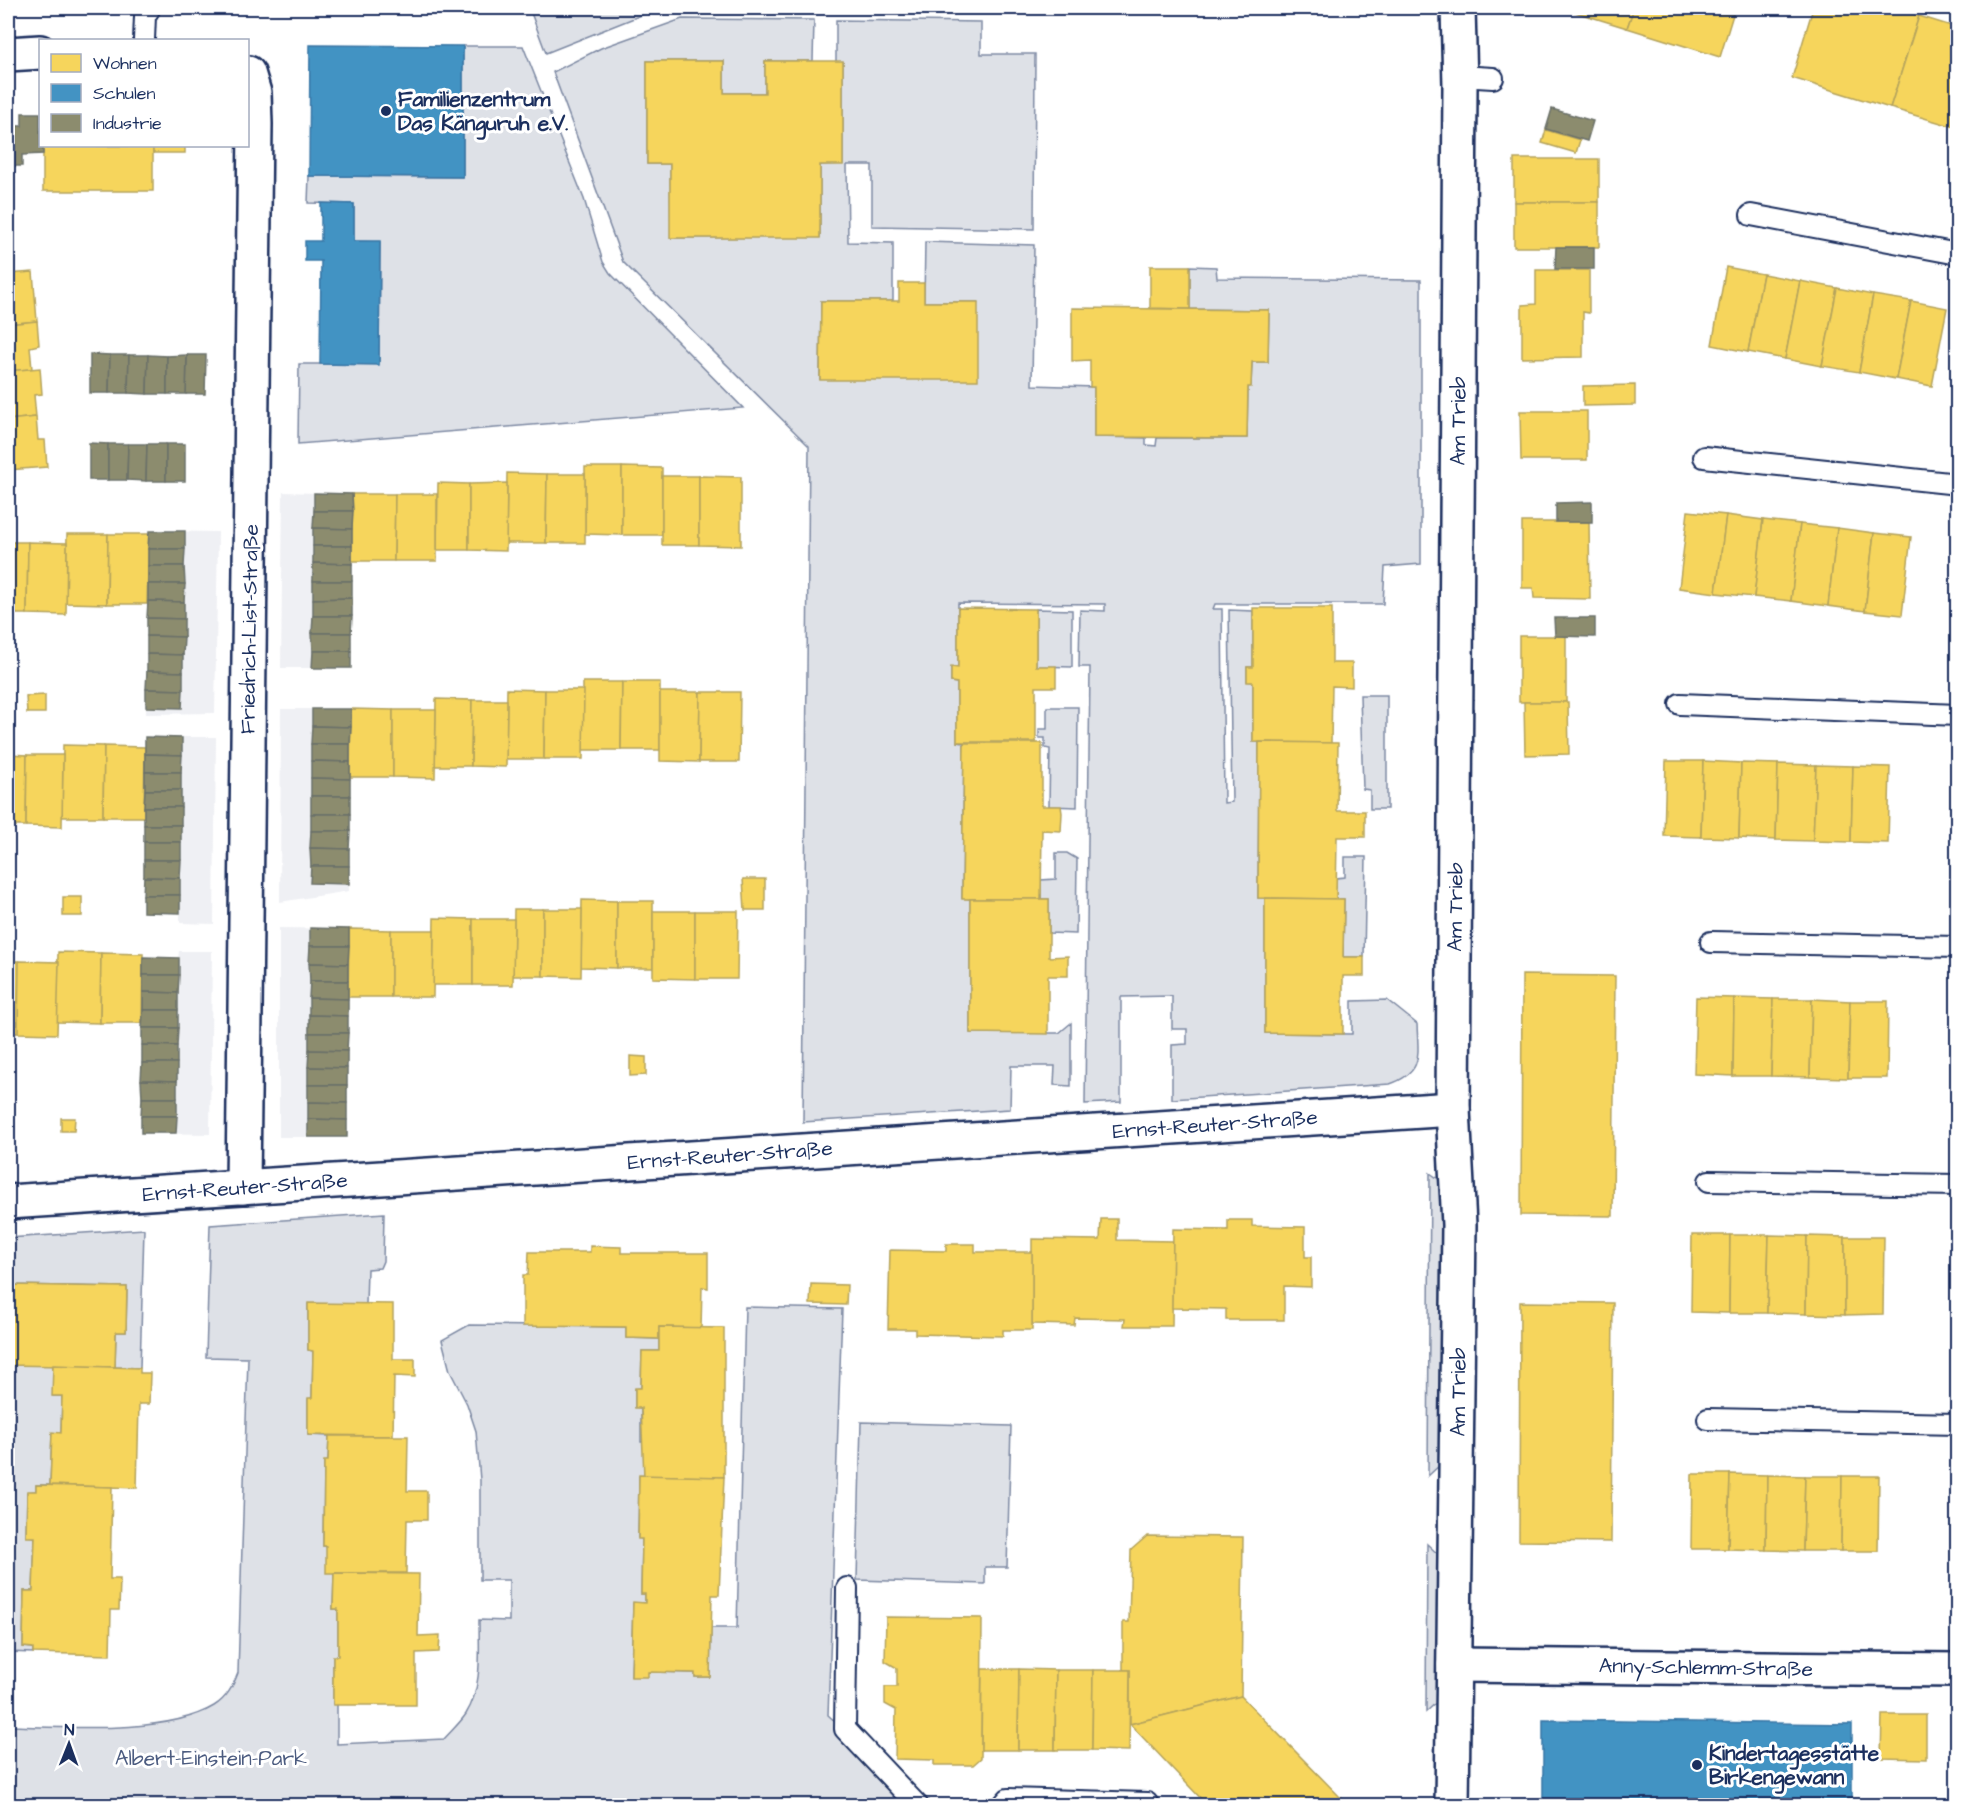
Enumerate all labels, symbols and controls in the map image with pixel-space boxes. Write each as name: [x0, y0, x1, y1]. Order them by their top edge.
legend: [39, 39, 249, 147]
text: Wohnen: [93, 51, 157, 76]
text: Schulen: [93, 81, 156, 106]
place label: Familienzentrum Das Känguruh e.V.: [398, 85, 568, 140]
marker: Familienzentrum Das Känguruh e.V.: [379, 104, 393, 118]
text: Industrie: [93, 111, 162, 136]
street label: Am Trieb: [1444, 376, 1473, 466]
street label: Friedrich-List-Straße: [233, 524, 266, 734]
street label: Am Trieb: [1440, 862, 1471, 952]
street label: Ernst-Reuter-Straße: [1111, 1103, 1319, 1146]
street label: Ernst-Reuter-Straße: [626, 1134, 834, 1177]
street label: Ernst-Reuter-Straße: [141, 1166, 349, 1209]
street label: Am Trieb: [1444, 1347, 1473, 1437]
street label: Anny-Schlemm-Straße: [1599, 1651, 1813, 1686]
north arrow: [39, 1714, 99, 1774]
text: N: [64, 1719, 74, 1741]
place label: Kindertagesstätte Birkengewann: [1709, 1739, 1880, 1794]
park label: Albert-Einstein-Park: [115, 1744, 307, 1773]
marker: Kindertagesstätte Birkengewann: [1690, 1758, 1704, 1772]

